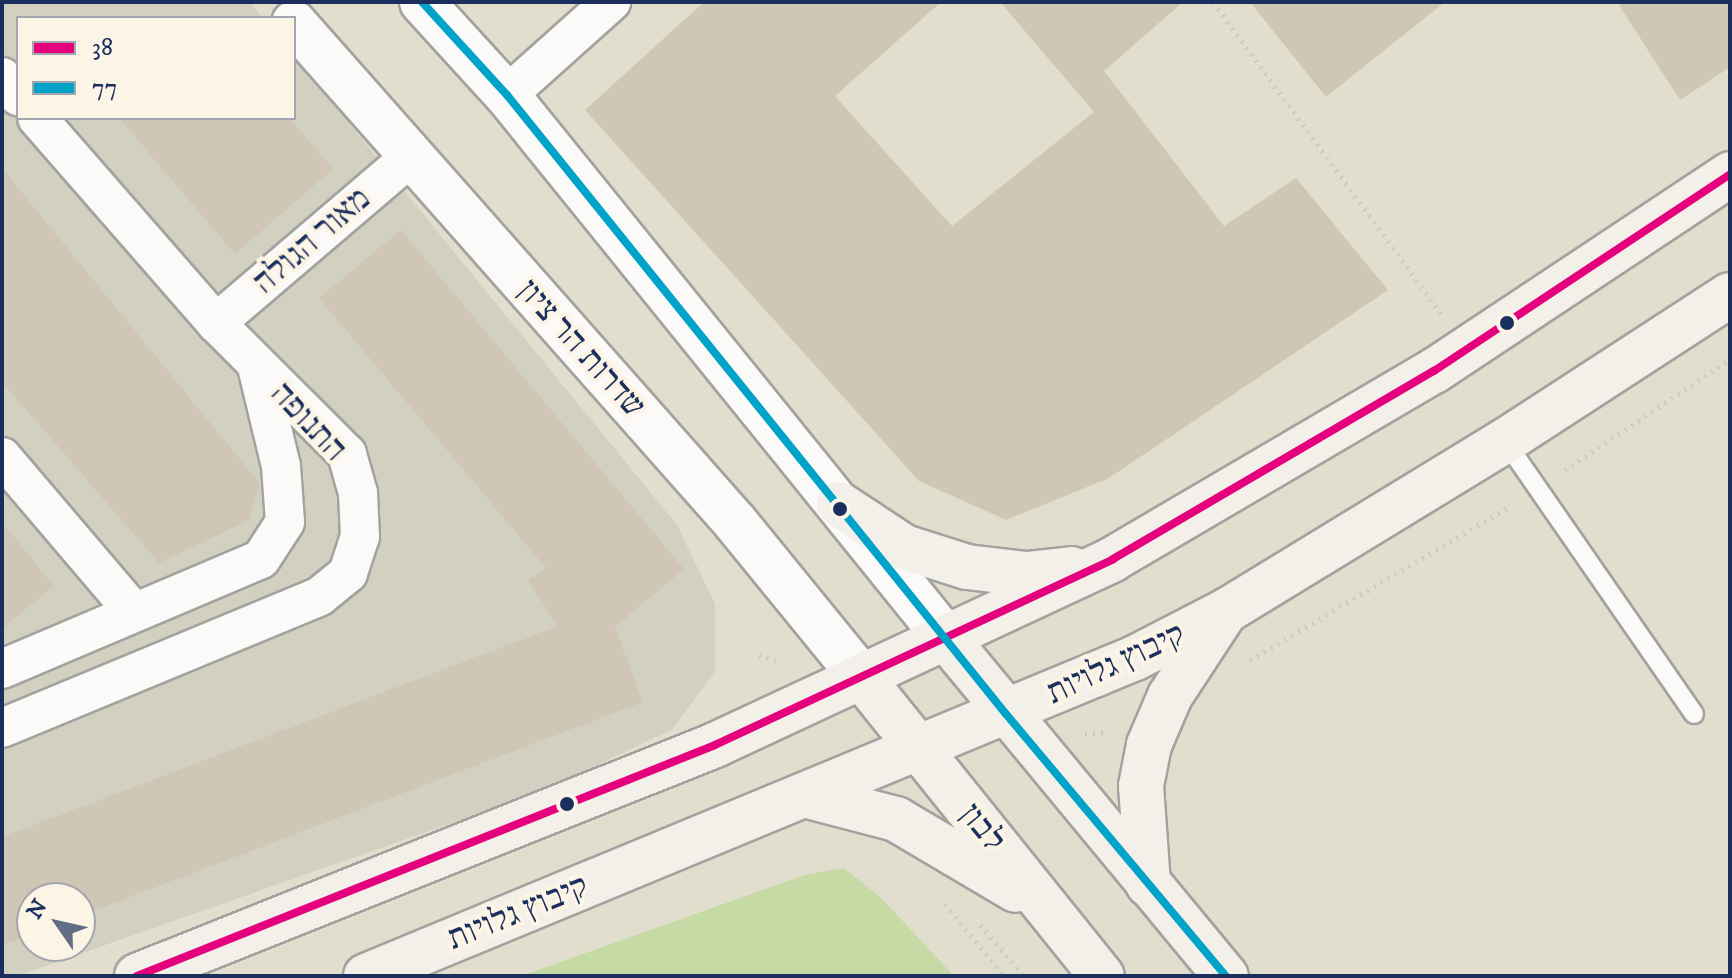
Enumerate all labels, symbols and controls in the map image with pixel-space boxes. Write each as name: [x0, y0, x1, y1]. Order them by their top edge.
legend: [16, 16, 296, 120]
text: 38: [92, 33, 113, 63]
text: 77: [92, 73, 117, 103]
street label: מאור הגולה: [245, 179, 379, 303]
street label: שדרות הר ציון: [508, 272, 654, 426]
unlabelled marker: [1499, 315, 1515, 331]
street label: התנופה: [261, 374, 355, 470]
unlabelled marker: [832, 501, 848, 517]
street label: קיבוץ גלויות: [1040, 614, 1192, 714]
unlabelled marker: [559, 796, 575, 812]
street label: לבון: [950, 796, 1014, 860]
street label: קיבוץ גלויות: [442, 866, 594, 960]
north arrow: [16, 882, 96, 962]
text: N: [21, 894, 54, 924]

